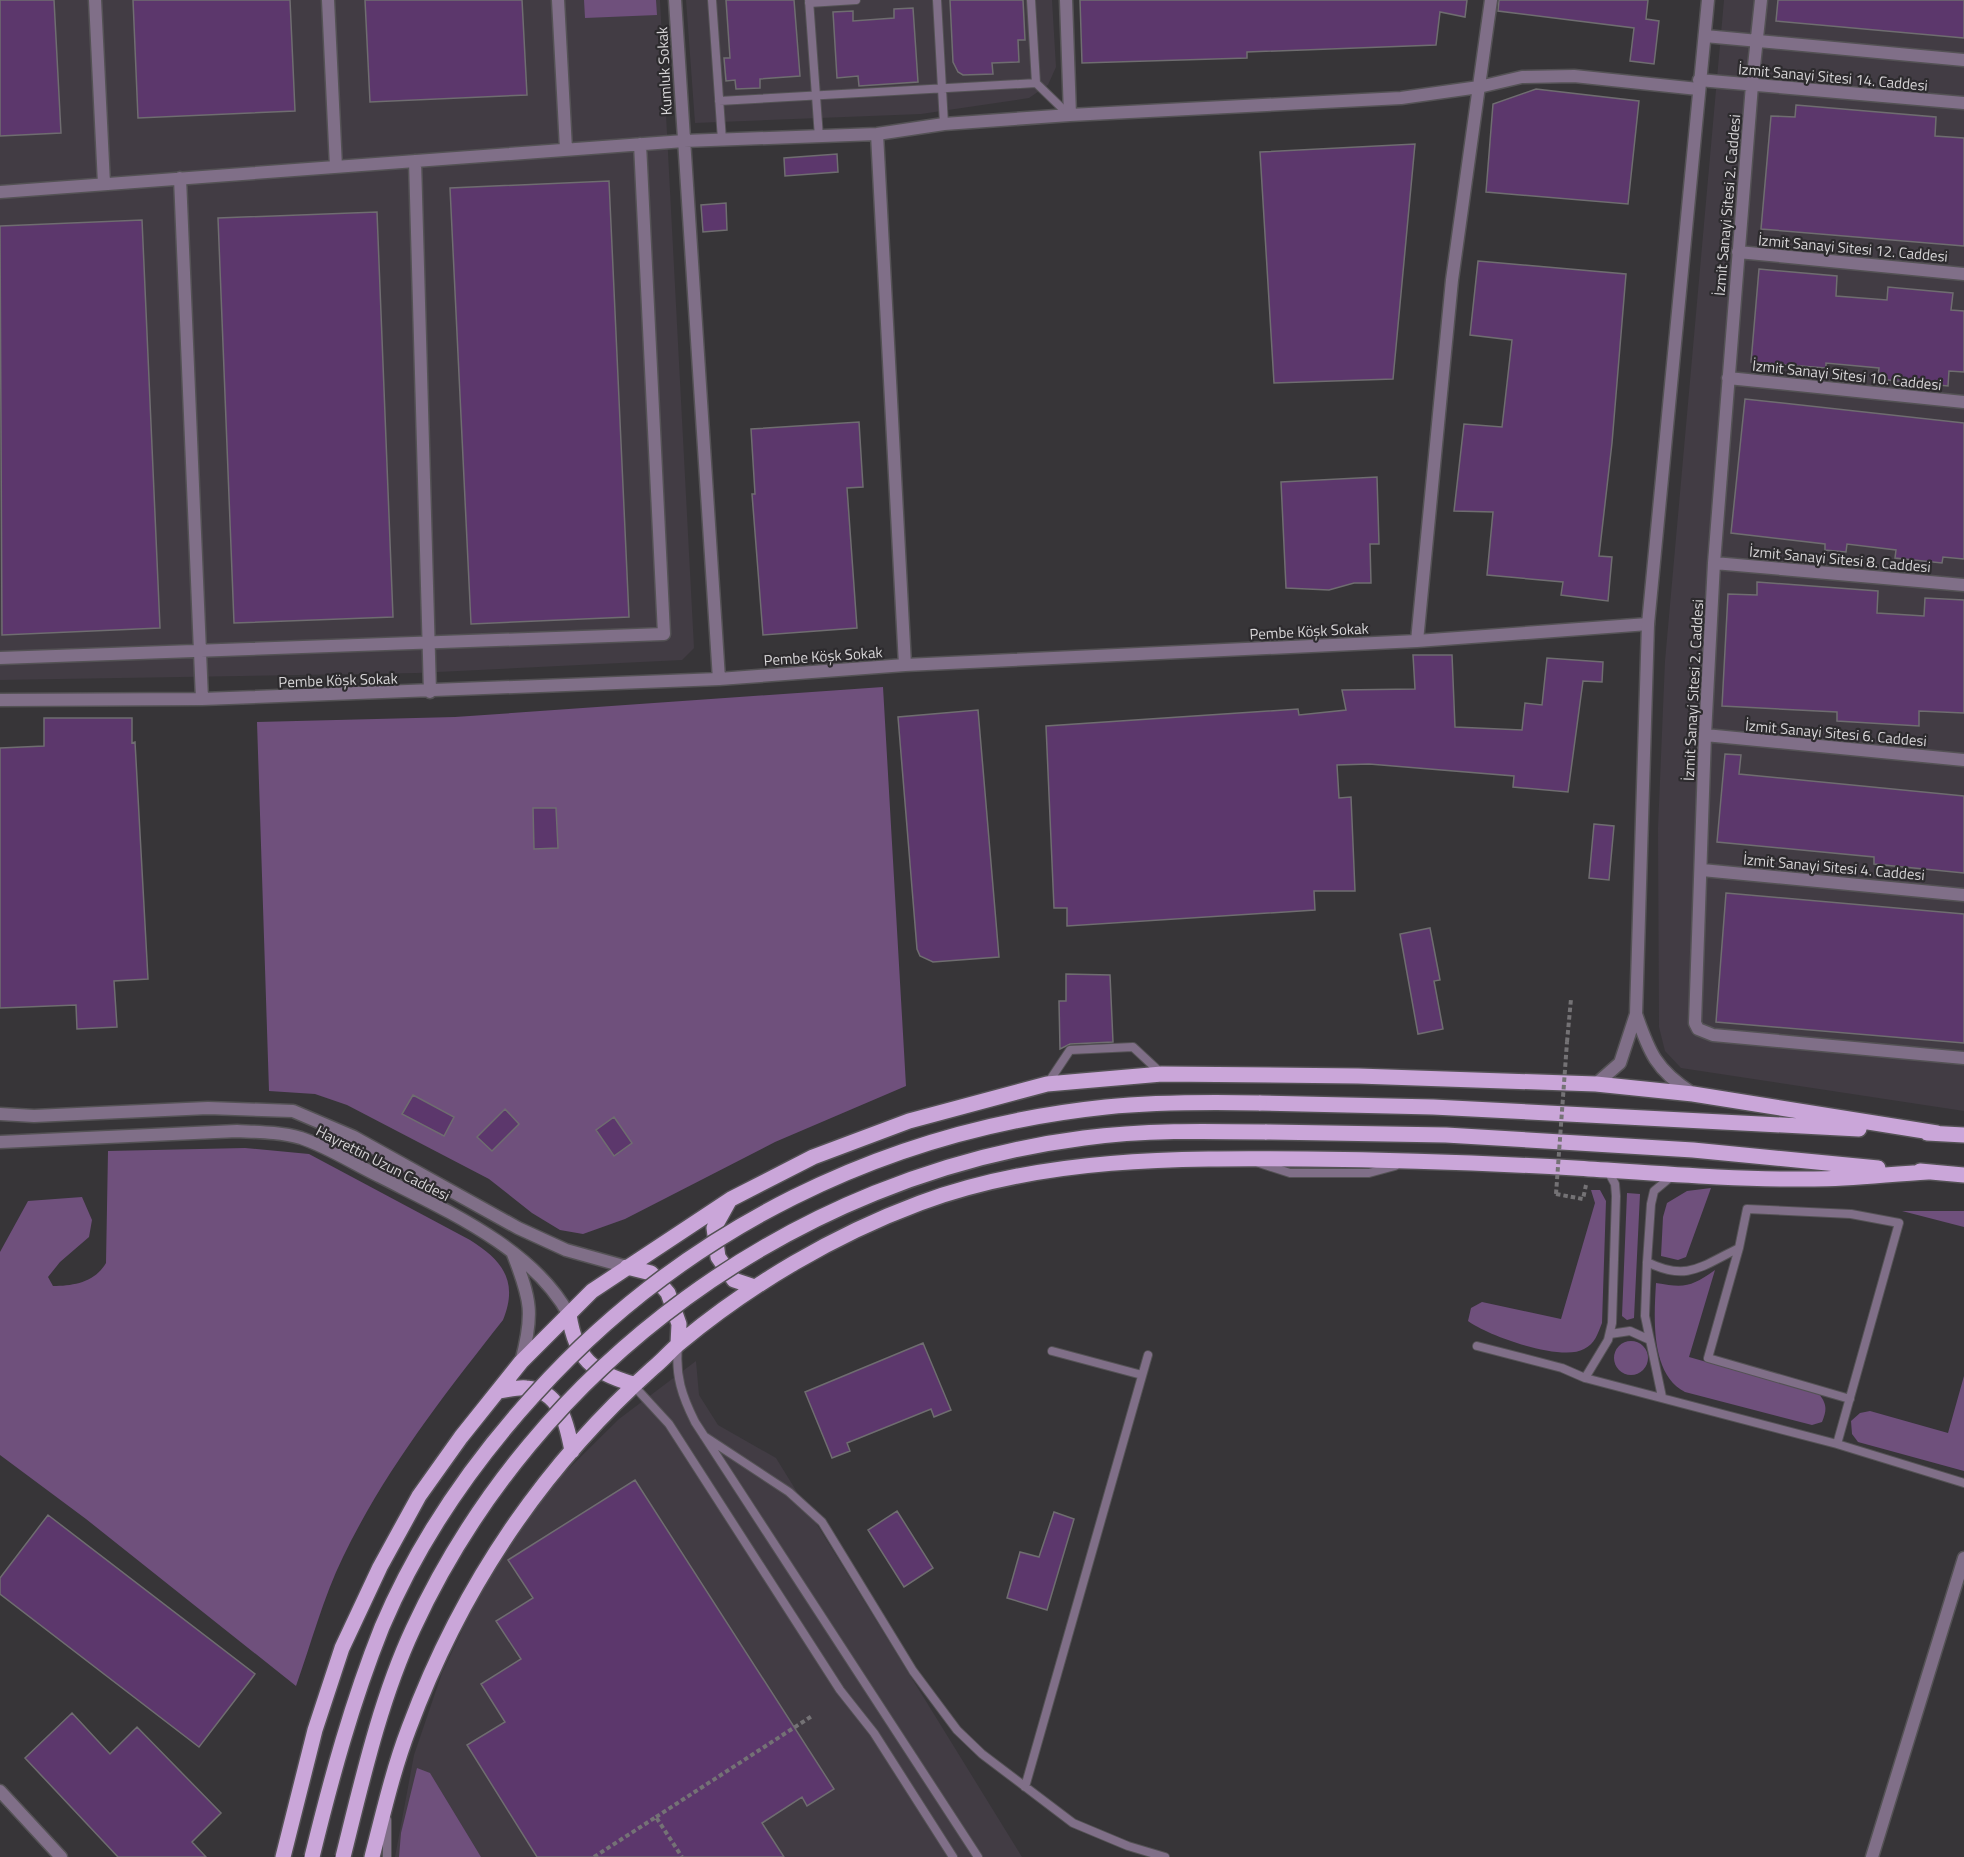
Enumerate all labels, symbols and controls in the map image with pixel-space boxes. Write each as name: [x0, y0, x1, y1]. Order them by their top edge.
street label: Kumluk Sokak: [650, 26, 678, 116]
street label: İzmit Sanayi Sitesi 14. Caddesi: [1737, 57, 1929, 97]
street label: İzmit Sanayi Sitesi 2. Caddesi: [1708, 113, 1746, 297]
street label: İzmit Sanayi Sitesi 12. Caddesi: [1757, 228, 1949, 268]
street label: İzmit Sanayi Sitesi 10. Caddesi: [1751, 354, 1943, 396]
street label: İzmit Sanayi Sitesi 8. Caddesi: [1748, 540, 1932, 578]
street label: İzmit Sanayi Sitesi 2. Caddesi: [1677, 599, 1709, 781]
street label: Pembe Köşk Sokak: [1249, 616, 1369, 646]
street label: Pembe Köşk Sokak: [763, 640, 883, 672]
street label: Pembe Köşk Sokak: [278, 666, 398, 694]
street label: İzmit Sanayi Sitesi 6. Caddesi: [1744, 714, 1928, 752]
street label: İzmit Sanayi Sitesi 4. Caddesi: [1742, 848, 1926, 886]
street label: Hayrettin Uzun Caddesi: [312, 1119, 454, 1207]

